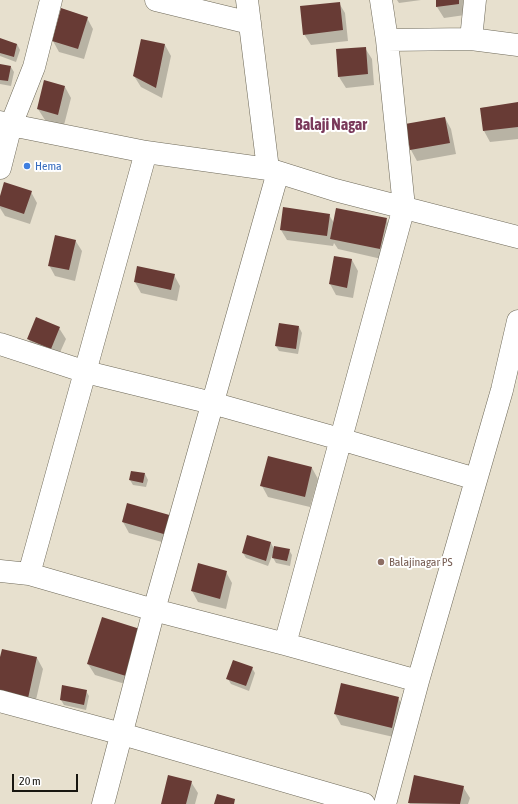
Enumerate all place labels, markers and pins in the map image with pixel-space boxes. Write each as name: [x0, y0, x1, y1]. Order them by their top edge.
place label: Hema: [35, 159, 62, 173]
marker: Hema: [22, 161, 32, 171]
place label: Balajinagar PS: [389, 555, 453, 569]
marker: Balajinagar PS: [376, 557, 386, 567]

